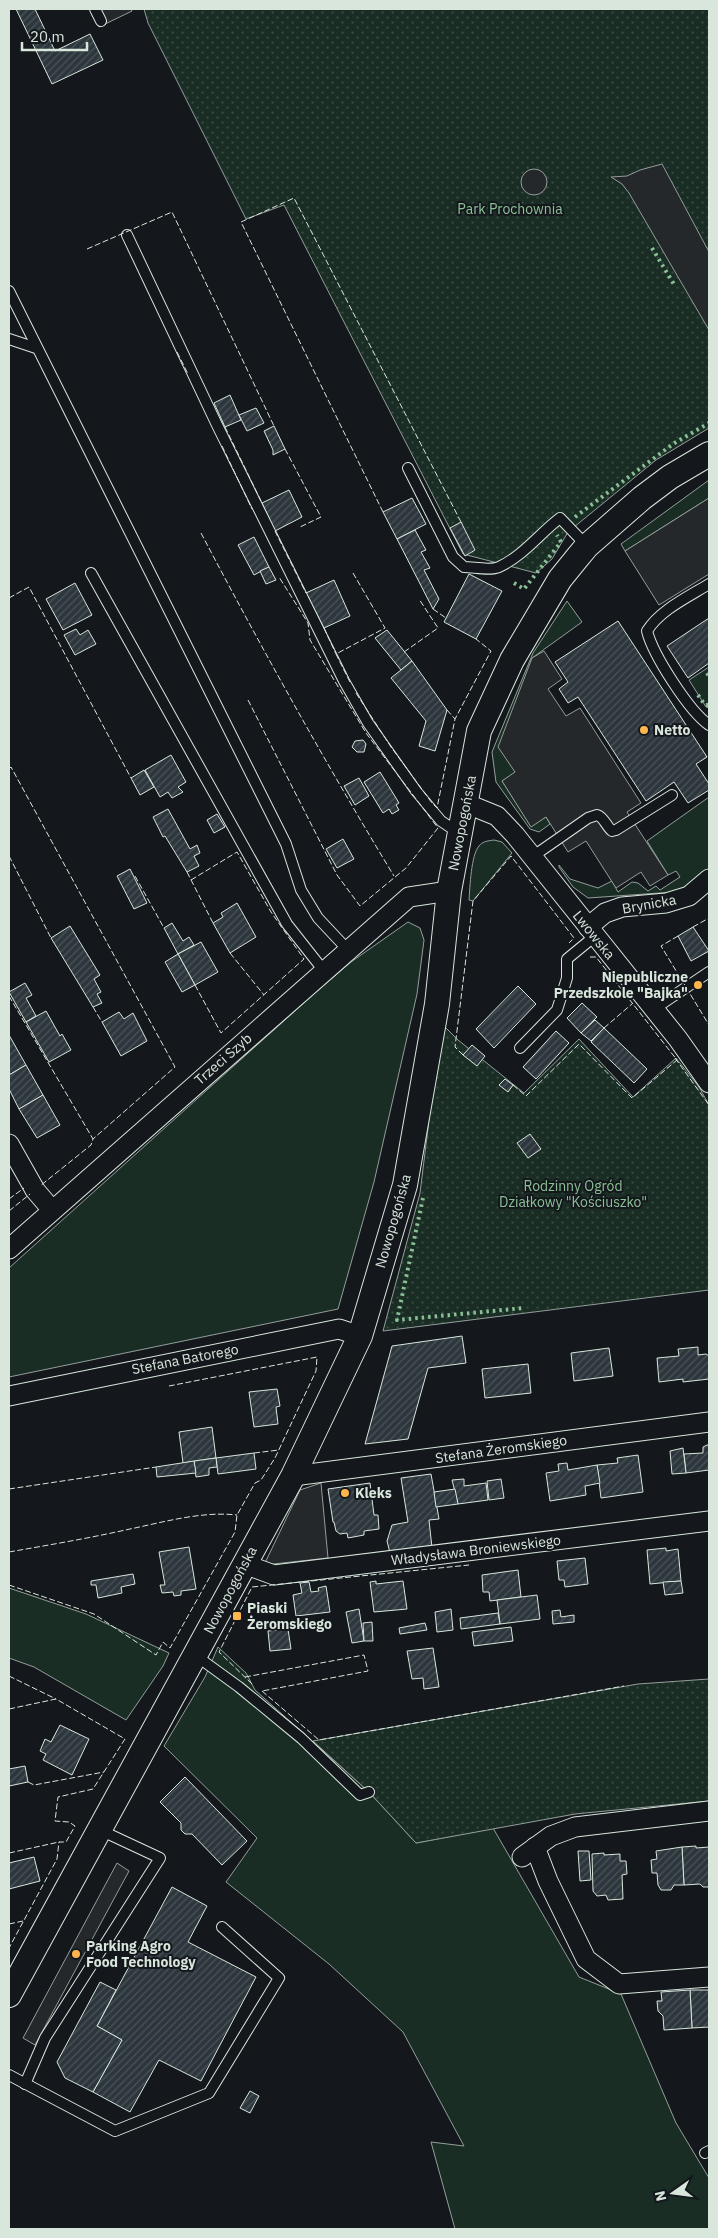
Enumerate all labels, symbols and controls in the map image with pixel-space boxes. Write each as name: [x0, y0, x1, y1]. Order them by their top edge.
scale bar: [22, 20, 88, 52]
text: 20 m: [30, 27, 65, 46]
park label: Park Prochownia: [457, 200, 563, 218]
place label: Netto: [654, 721, 691, 739]
marker: Netto: [638, 724, 650, 736]
street label: Nowopogońska: [444, 773, 480, 872]
street label: Brynicka: [621, 890, 678, 918]
street label: Lwowska: [569, 907, 619, 963]
place label: Niepubliczne Przedszkole "Bajka": [554, 968, 688, 1002]
marker: Niepubliczne Przedszkole "Bajka": [692, 979, 704, 991]
street label: Trzeci Szyb: [191, 1029, 255, 1089]
street label: Nowopogońska: [371, 1171, 415, 1270]
park label: Rodzinny Ogród Działkowy "Kościuszko": [499, 1177, 647, 1211]
street label: Stefana Batorego: [130, 1340, 240, 1378]
street label: Stefana Żeromskiego: [434, 1431, 568, 1467]
place label: Kleks: [355, 1484, 392, 1502]
marker: Kleks: [339, 1487, 351, 1499]
street label: Władysława Broniewskiego: [390, 1531, 562, 1569]
street label: Nowopogońska: [199, 1543, 261, 1637]
place label: Piaski Żeromskiego: [247, 1599, 332, 1633]
marker: Piaski Żeromskiego: [231, 1610, 243, 1622]
place label: Parking Agro Food Technology: [86, 1937, 196, 1971]
marker: Parking Agro Food Technology: [70, 1948, 82, 1960]
north arrow: [648, 2168, 698, 2218]
text: N: [650, 2189, 670, 2203]

